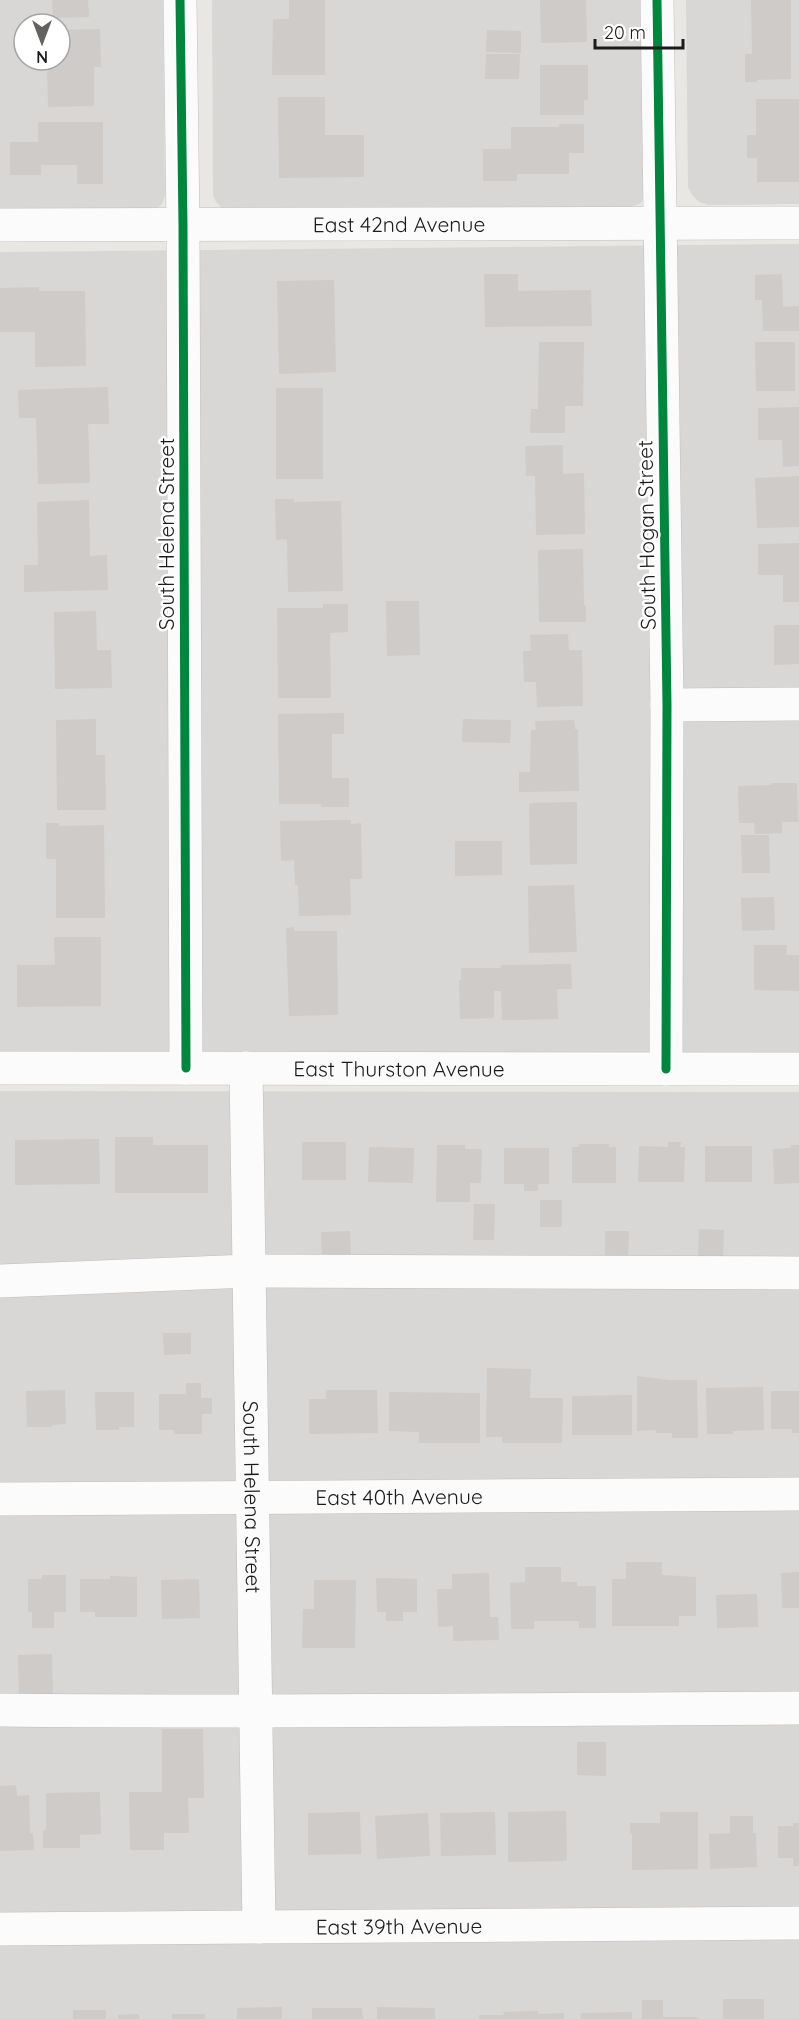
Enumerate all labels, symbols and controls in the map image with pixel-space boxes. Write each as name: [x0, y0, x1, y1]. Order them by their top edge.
north arrow: [12, 12, 72, 72]
scale bar: [595, 12, 684, 50]
text: 20 m: [604, 21, 646, 44]
text: N: [36, 47, 48, 67]
street label: East 42nd Avenue: [313, 211, 485, 237]
street label: South Helena Street: [153, 438, 179, 630]
street label: South Hogan Street: [631, 440, 661, 630]
street label: East Thurston Avenue: [293, 1055, 505, 1082]
street label: South Helena Street: [238, 1400, 267, 1594]
street label: East 40th Avenue: [315, 1483, 483, 1510]
street label: East 39th Avenue: [316, 1912, 482, 1940]

